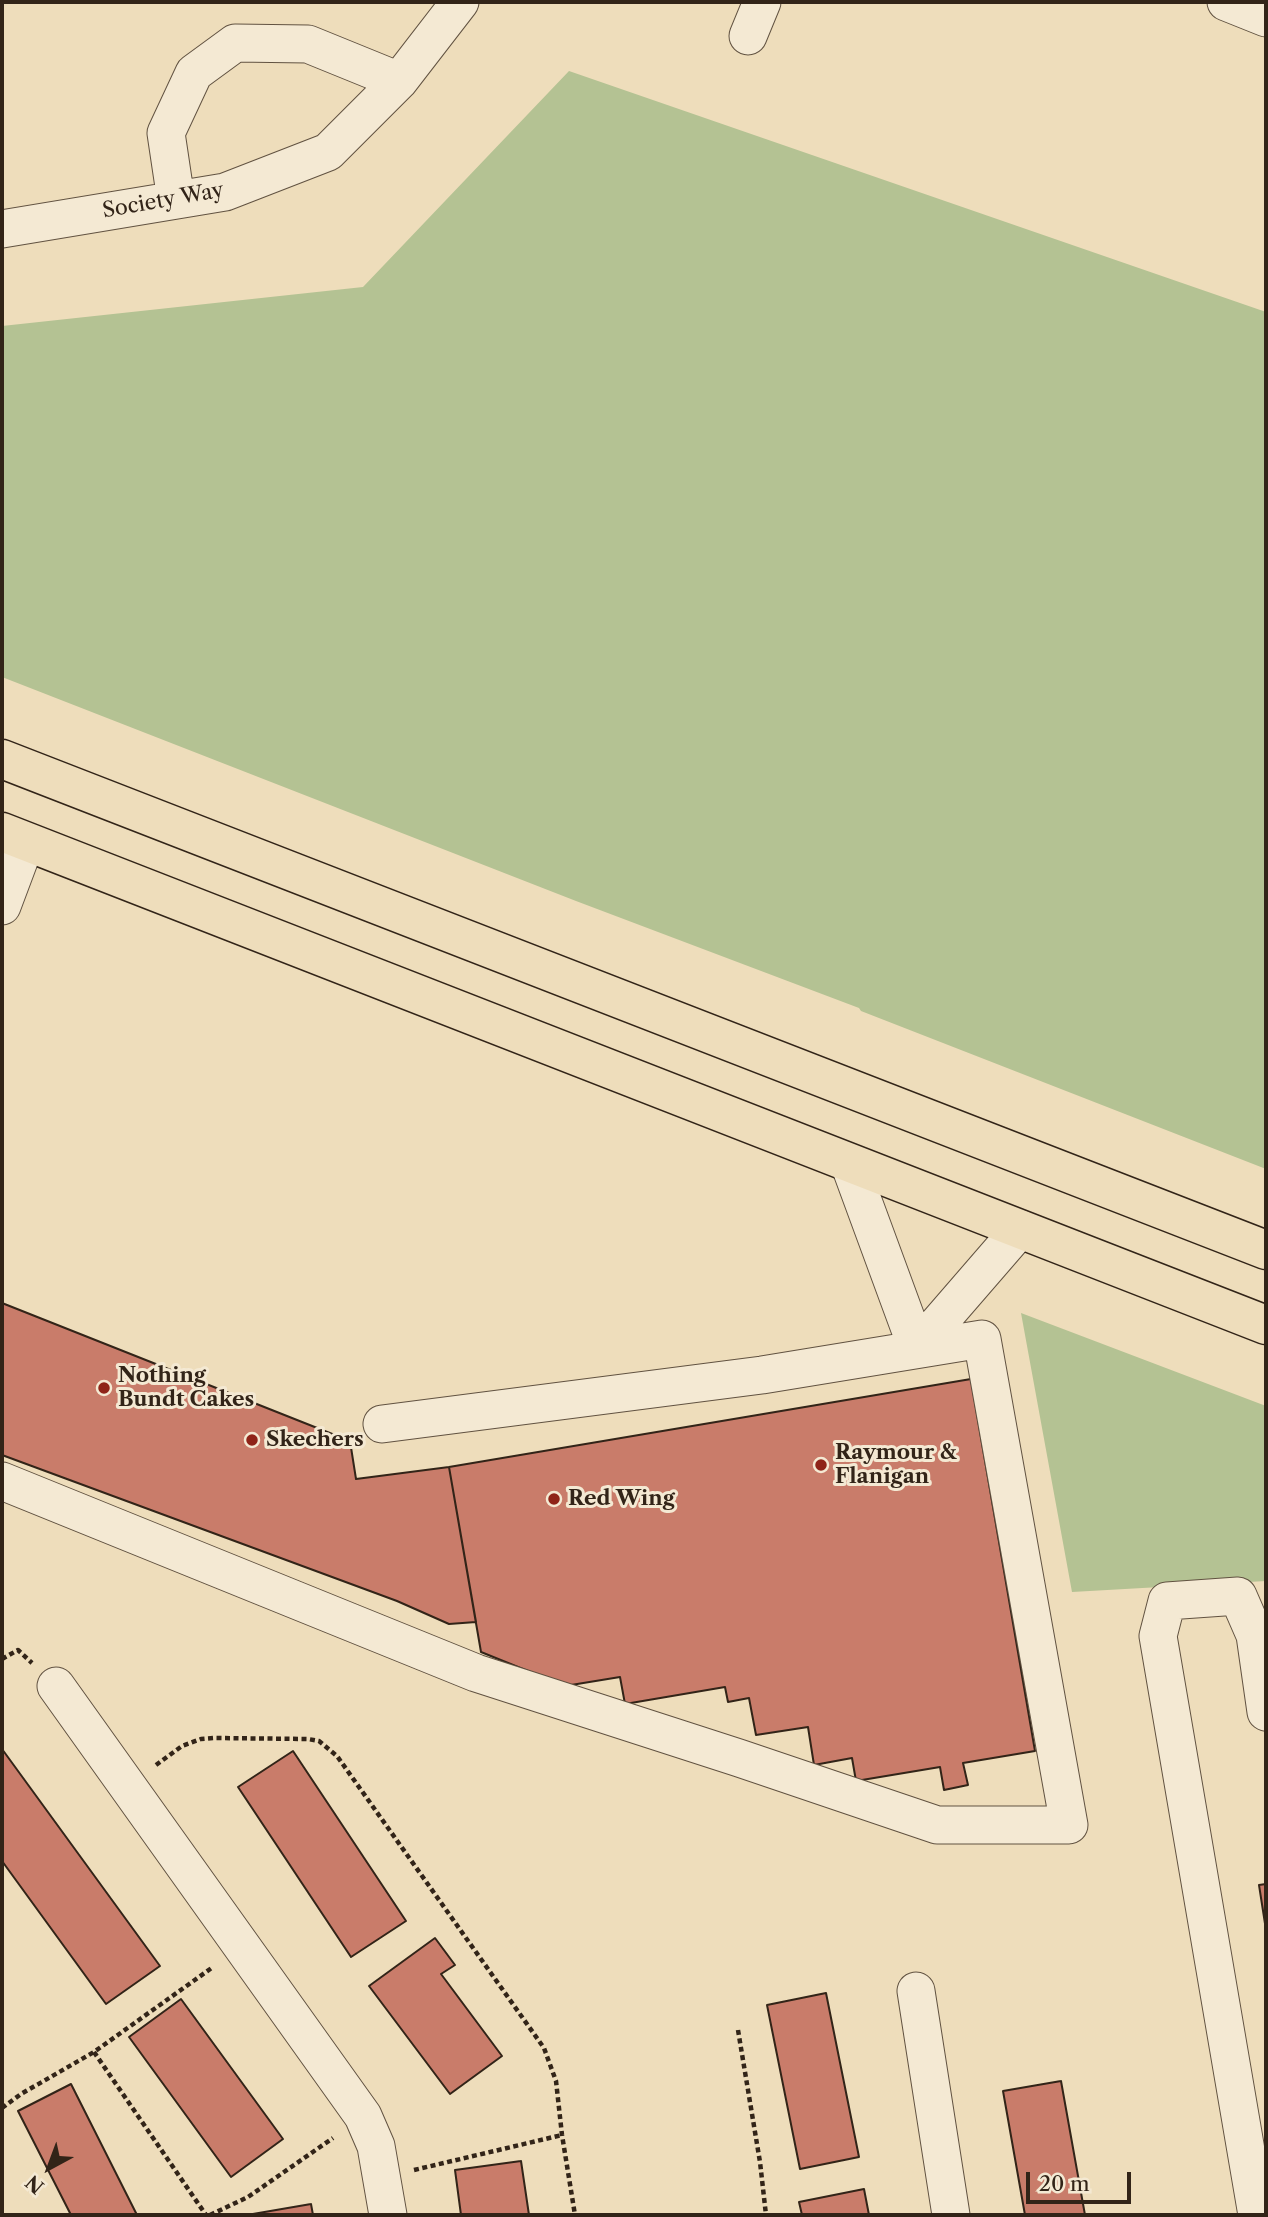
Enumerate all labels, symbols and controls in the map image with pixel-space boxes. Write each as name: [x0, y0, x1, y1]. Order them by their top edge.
street label: Society Way: [100, 178, 226, 224]
place label: Nothing Bundt Cakes: [118, 1363, 254, 1413]
marker: Nothing Bundt Cakes: [96, 1380, 112, 1396]
place label: Skechers: [266, 1427, 364, 1453]
marker: Skechers: [244, 1432, 260, 1448]
place label: Raymour & Flanigan: [835, 1440, 957, 1490]
marker: Raymour & Flanigan: [813, 1457, 829, 1473]
place label: Red Wing: [568, 1486, 675, 1512]
marker: Red Wing: [546, 1491, 562, 1507]
north arrow: [14, 2133, 84, 2203]
scale bar: [1030, 2158, 1135, 2202]
text: N: [21, 2170, 49, 2198]
text: 20 m: [1039, 2171, 1090, 2196]

